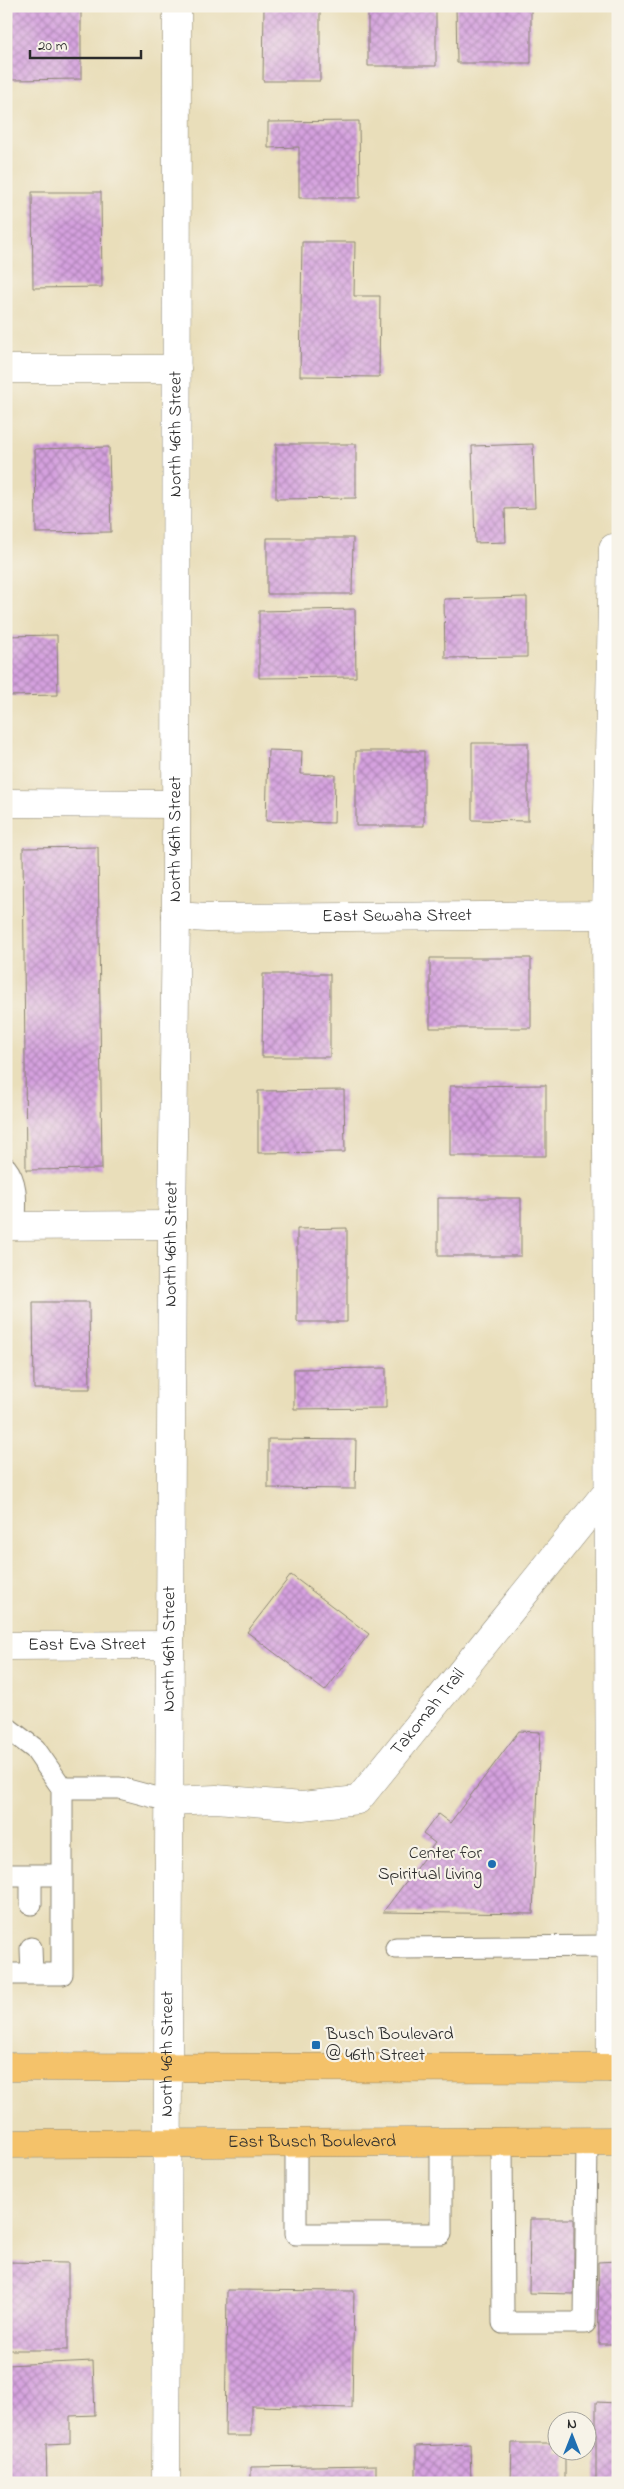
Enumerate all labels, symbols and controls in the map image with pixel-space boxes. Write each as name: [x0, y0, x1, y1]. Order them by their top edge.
scale bar: [30, 28, 141, 60]
text: 20 m: [38, 35, 68, 57]
street label: North 46th Street: [163, 371, 190, 497]
street label: North 46th Street: [163, 776, 189, 902]
street label: East Sewaha Street: [322, 903, 472, 930]
street label: North 46th Street: [159, 1181, 186, 1307]
street label: North 46th Street: [157, 1586, 183, 1712]
street label: East Eva Street: [28, 1632, 146, 1659]
street label: Takomah Trail: [385, 1663, 472, 1762]
place label: Center for Spiritual Living: [378, 1841, 482, 1889]
marker: Center for Spiritual Living: [486, 1858, 498, 1870]
street label: North 46th Street: [155, 1991, 181, 2117]
place label: Busch Boulevard @ 46th Street: [325, 2022, 454, 2069]
marker: Busch Boulevard @ 46th Street: [310, 2039, 322, 2051]
street label: East Busch Boulevard: [228, 2129, 396, 2156]
north arrow: [546, 2412, 596, 2462]
text: N: [567, 2414, 577, 2435]

